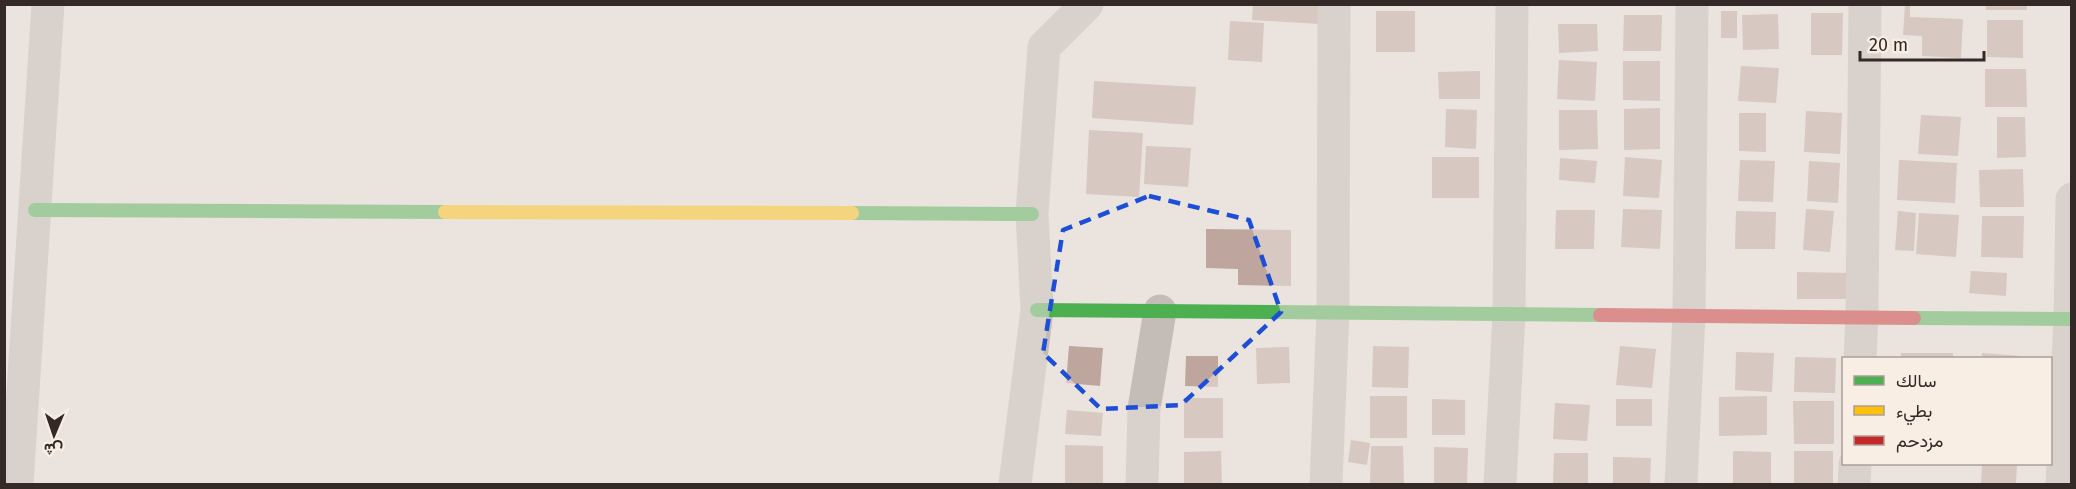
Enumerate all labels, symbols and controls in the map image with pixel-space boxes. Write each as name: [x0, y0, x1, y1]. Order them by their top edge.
scale bar: [1860, 24, 1984, 62]
text: 20 m: [1869, 34, 1908, 56]
legend: [1842, 357, 2052, 465]
text: سالك: [1896, 370, 1936, 392]
text: بطيء: [1896, 400, 1932, 426]
north arrow: [24, 405, 84, 465]
text: مزدحم: [1896, 430, 1943, 453]
text: ش: [44, 440, 63, 459]

